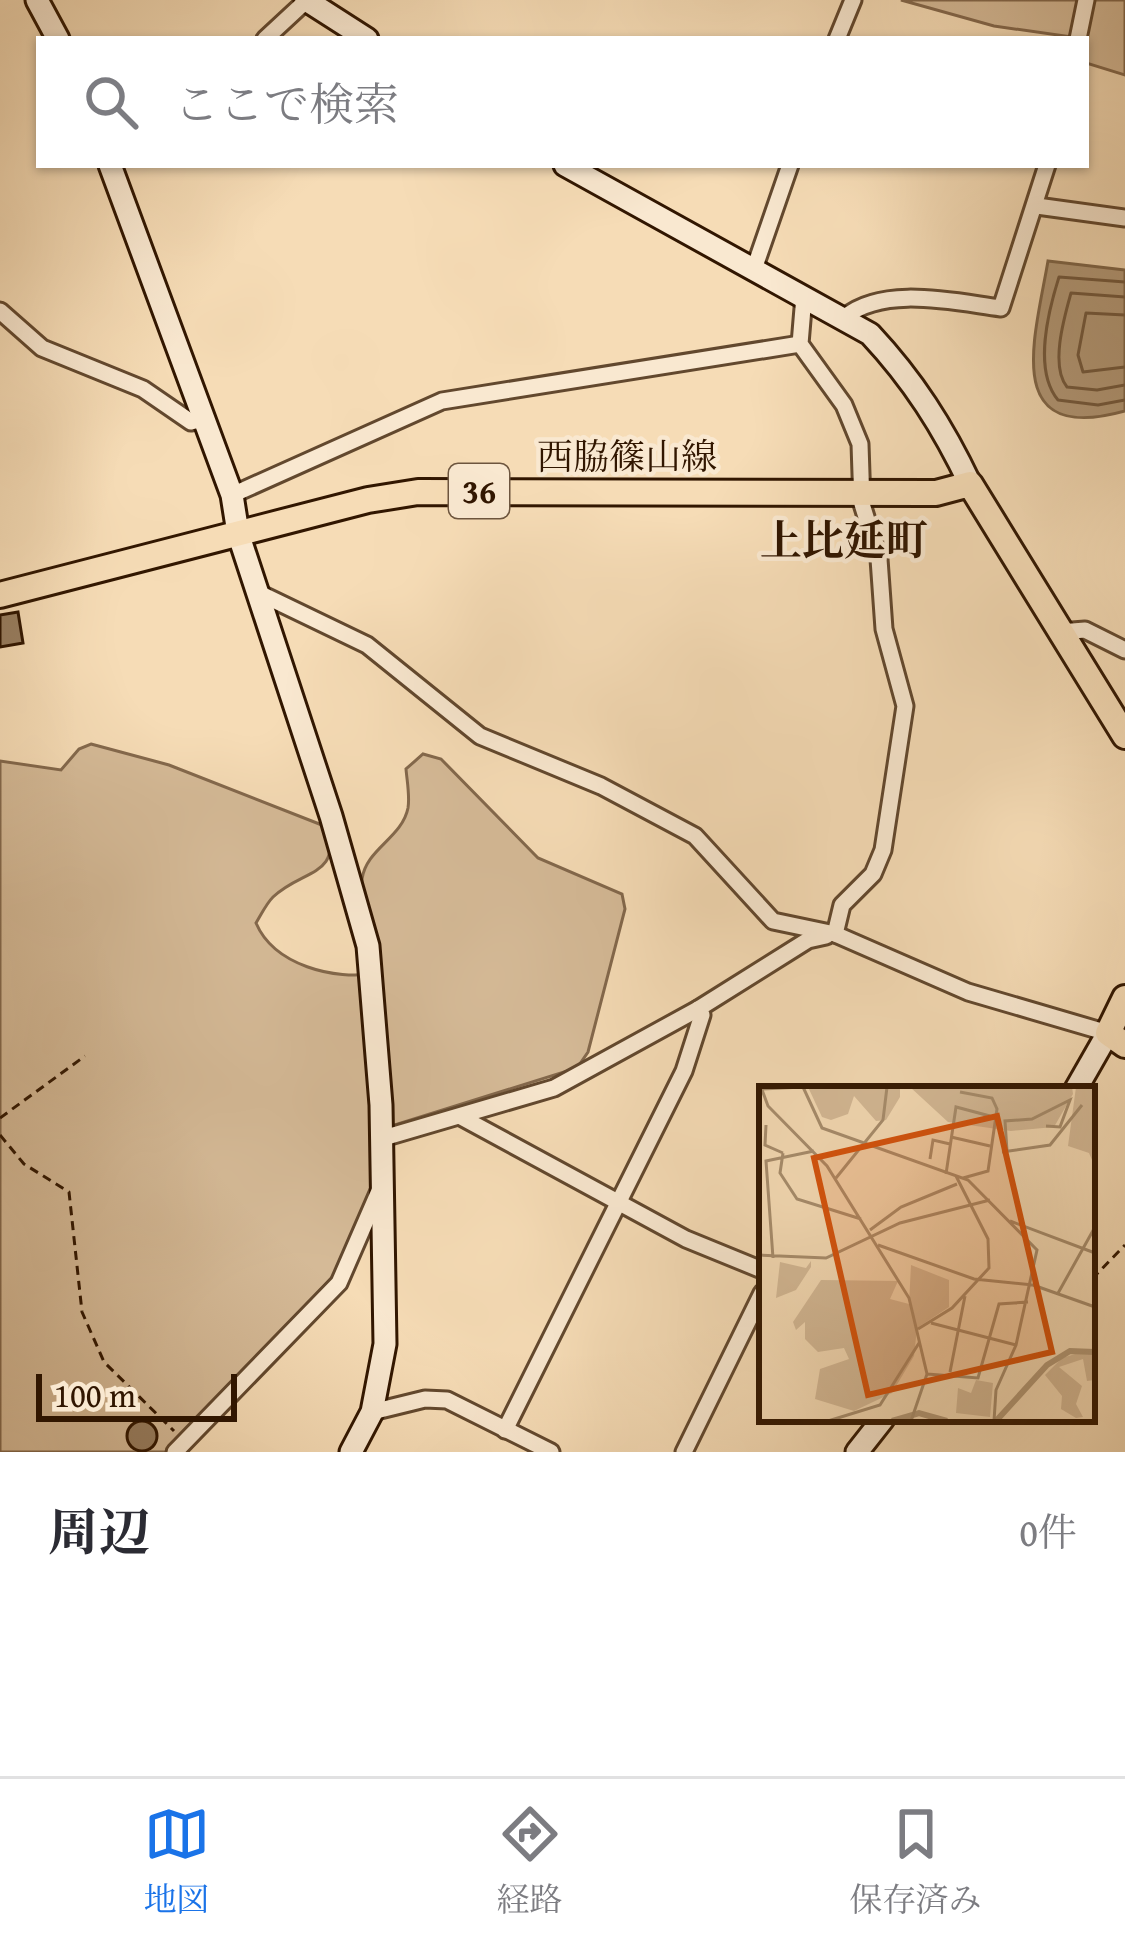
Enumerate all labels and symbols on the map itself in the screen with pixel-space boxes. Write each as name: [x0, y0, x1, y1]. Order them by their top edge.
street label: 西脇篠山線: [537, 429, 717, 482]
road number: 36: [449, 464, 509, 518]
district label: 上比延町: [760, 509, 928, 570]
inset map: [759, 1086, 1095, 1422]
scale bar: [36, 1368, 237, 1421]

